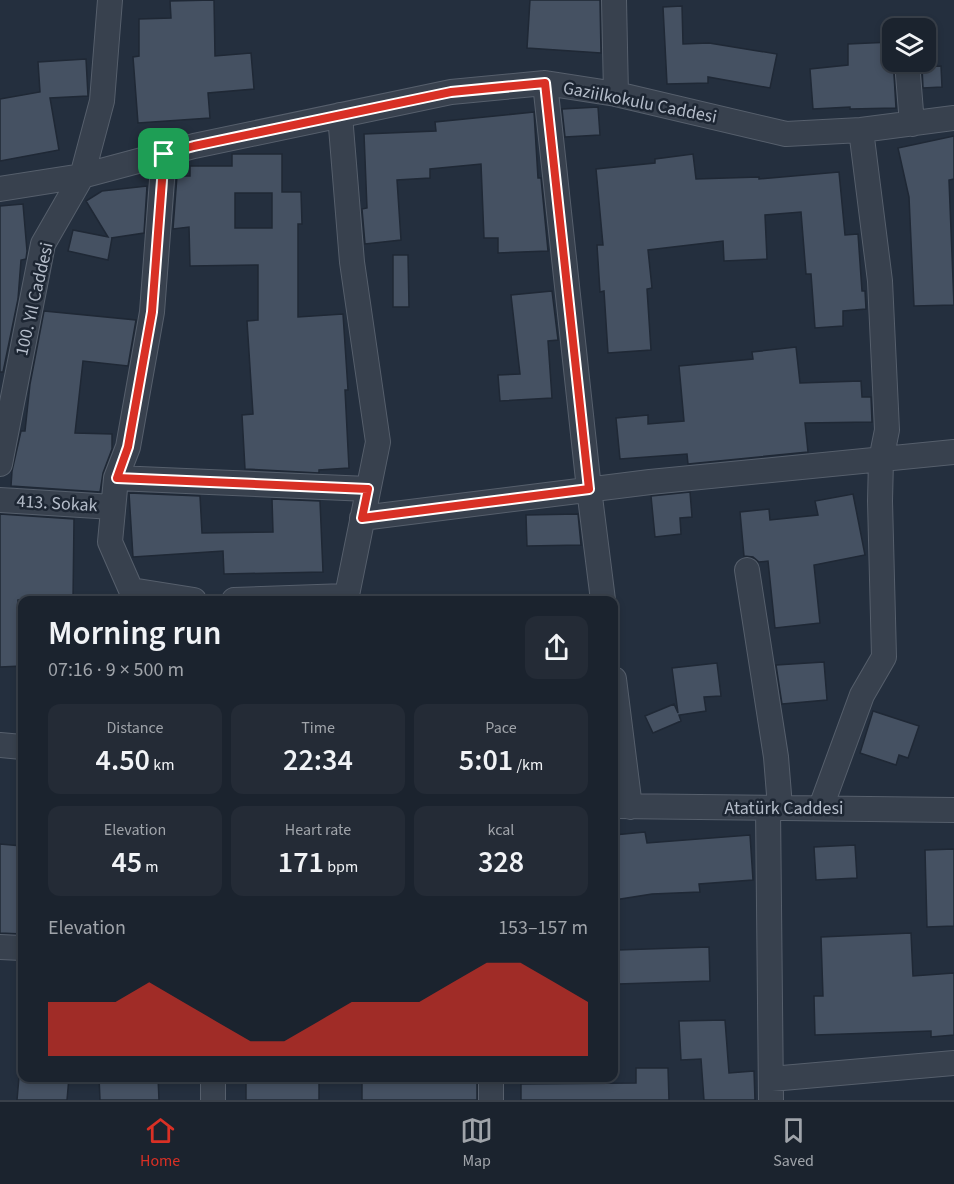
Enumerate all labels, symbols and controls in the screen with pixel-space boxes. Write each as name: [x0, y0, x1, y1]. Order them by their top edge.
map controls: [882, 18, 936, 72]
button: layers: [882, 18, 936, 72]
street label: Gaziilkokulu Caddesi: [561, 75, 719, 130]
pin: [138, 128, 189, 179]
icon: arrive: [147, 137, 180, 170]
street label: 100. Yıl Caddesi: [9, 240, 60, 358]
street label: 413. Sokak: [16, 489, 98, 518]
text: Morning run: [48, 610, 222, 657]
button: share: [525, 616, 588, 679]
text: 07:16 · 9 × 500 m: [48, 656, 184, 684]
text: Distance: [107, 717, 163, 739]
text: Time: [301, 717, 335, 739]
text: Pace: [485, 717, 517, 739]
text: 4.50: [96, 739, 150, 782]
text: 22:34: [283, 739, 353, 782]
text: 5:01: [459, 739, 513, 782]
text: km: [150, 754, 174, 776]
text: /km: [513, 754, 543, 776]
street label: Atatürk Caddesi: [725, 796, 843, 821]
text: Elevation: [104, 819, 166, 841]
text: Heart rate: [285, 819, 351, 841]
text: kcal: [488, 819, 514, 841]
text: 45: [111, 841, 142, 884]
text: 171: [278, 841, 324, 884]
text: 328: [478, 841, 524, 884]
text: m: [142, 856, 159, 878]
text: bpm: [324, 856, 358, 878]
text: Elevation: [48, 914, 126, 942]
text: 153–157 m: [498, 914, 588, 942]
tab: Home: [140, 1114, 180, 1172]
tab: Map: [460, 1114, 493, 1172]
tab: Saved: [773, 1114, 814, 1172]

